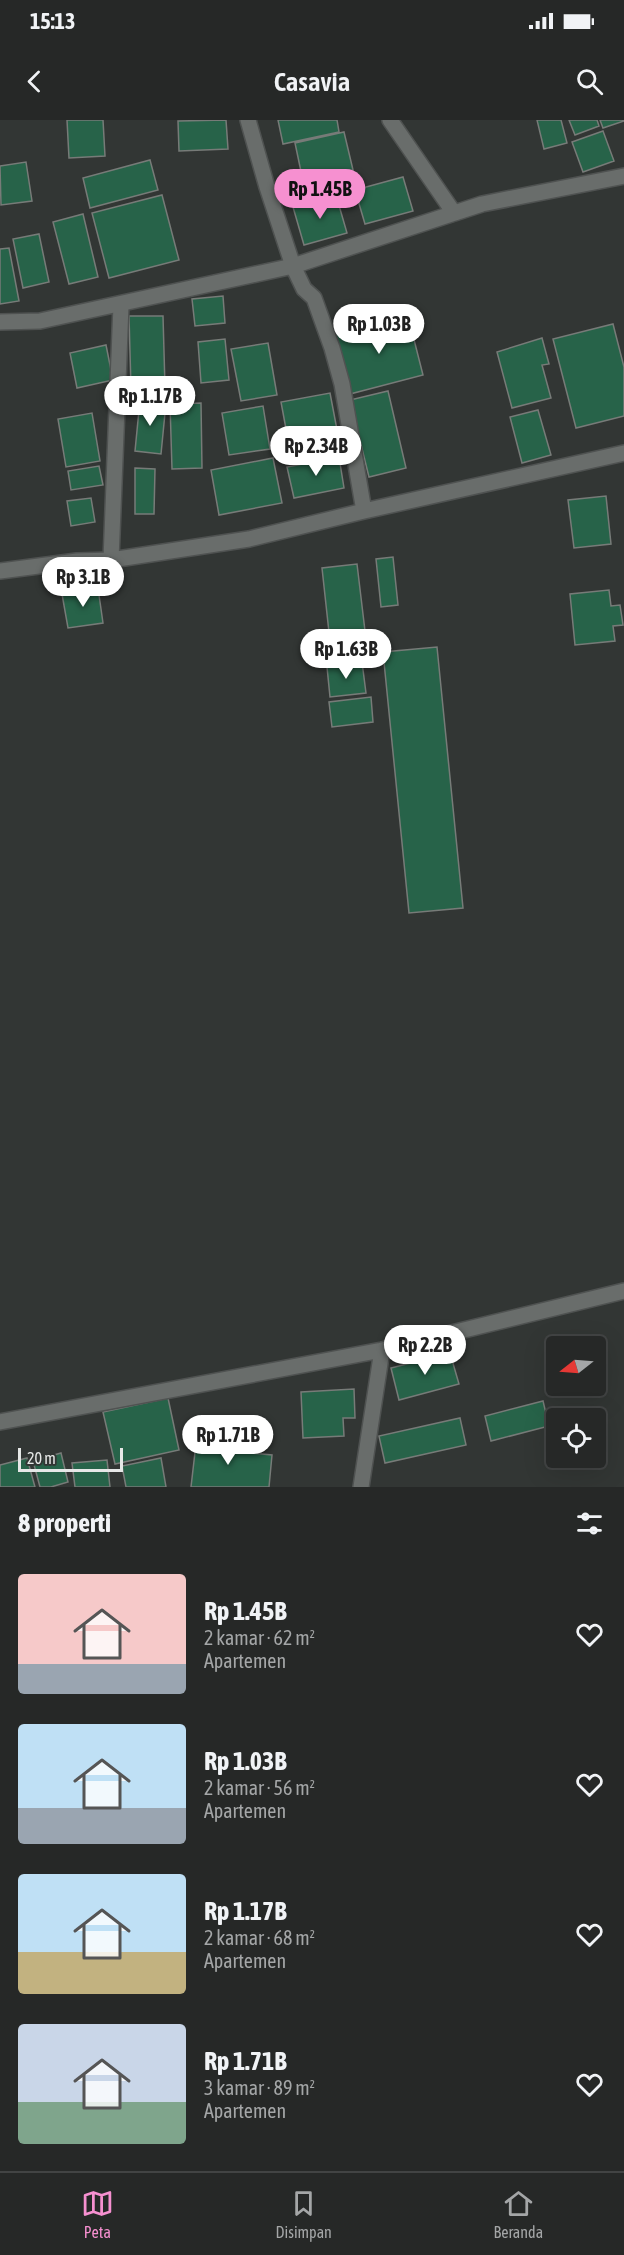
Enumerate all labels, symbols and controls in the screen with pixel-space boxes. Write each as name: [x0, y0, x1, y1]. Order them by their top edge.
text: 15:13: [30, 8, 75, 34]
icon: back: [18, 65, 51, 98]
icon: search: [573, 65, 606, 98]
text: Casavia: [274, 66, 350, 97]
pin: Rp 1.45B: [258, 169, 382, 220]
text: Rp 1.45B: [288, 177, 352, 200]
pin: Rp 1.03B: [317, 304, 441, 355]
text: Rp 1.03B: [347, 312, 411, 335]
pin: Rp 1.17B: [88, 376, 212, 427]
text: Rp 1.17B: [118, 384, 182, 407]
pin: Rp 2.34B: [254, 426, 378, 477]
text: Rp 2.34B: [284, 434, 348, 457]
pin: Rp 3.1B: [28, 557, 138, 608]
text: Rp 3.1B: [56, 565, 110, 588]
pin: Rp 1.63B: [284, 629, 408, 680]
text: Rp 1.63B: [314, 637, 378, 660]
pin: Rp 2.2B: [370, 1325, 480, 1376]
text: Rp 2.2B: [398, 1333, 452, 1356]
north arrow: [546, 1336, 606, 1396]
map controls: [546, 1336, 606, 1468]
button: locate: [546, 1408, 606, 1468]
pin: Rp 1.71B: [166, 1415, 290, 1466]
text: Rp 1.71B: [196, 1423, 260, 1446]
scale bar: [18, 1445, 123, 1472]
text: 20 m: [27, 1449, 56, 1467]
icon: filters: [573, 1507, 606, 1540]
text: 8 properti: [18, 1508, 111, 1538]
text: Rp 1.45B: [204, 1596, 287, 1626]
icon: home: [66, 1598, 138, 1670]
icon: heart: [573, 1618, 606, 1651]
text: 2 kamar · 62 m²: [204, 1626, 315, 1649]
text: Apartemen: [204, 1649, 286, 1672]
text: Rp 1.03B: [204, 1746, 287, 1776]
icon: home: [66, 1748, 138, 1820]
icon: heart: [573, 1768, 606, 1801]
text: 2 kamar · 56 m²: [204, 1776, 315, 1799]
text: Apartemen: [204, 1799, 286, 1822]
text: Rp 1.17B: [204, 1896, 287, 1926]
icon: home: [66, 1898, 138, 1970]
icon: heart: [573, 1918, 606, 1951]
text: 2 kamar · 68 m²: [204, 1926, 315, 1949]
text: Apartemen: [204, 1949, 286, 1972]
text: Rp 1.71B: [204, 2046, 287, 2076]
icon: home: [66, 2048, 138, 2120]
icon: heart: [573, 2068, 606, 2101]
text: 3 kamar · 89 m²: [204, 2076, 315, 2099]
text: Apartemen: [204, 2099, 286, 2122]
tab: Peta: [81, 2187, 114, 2241]
tab: Disimpan: [276, 2187, 332, 2241]
tab: Beranda: [494, 2187, 543, 2241]

